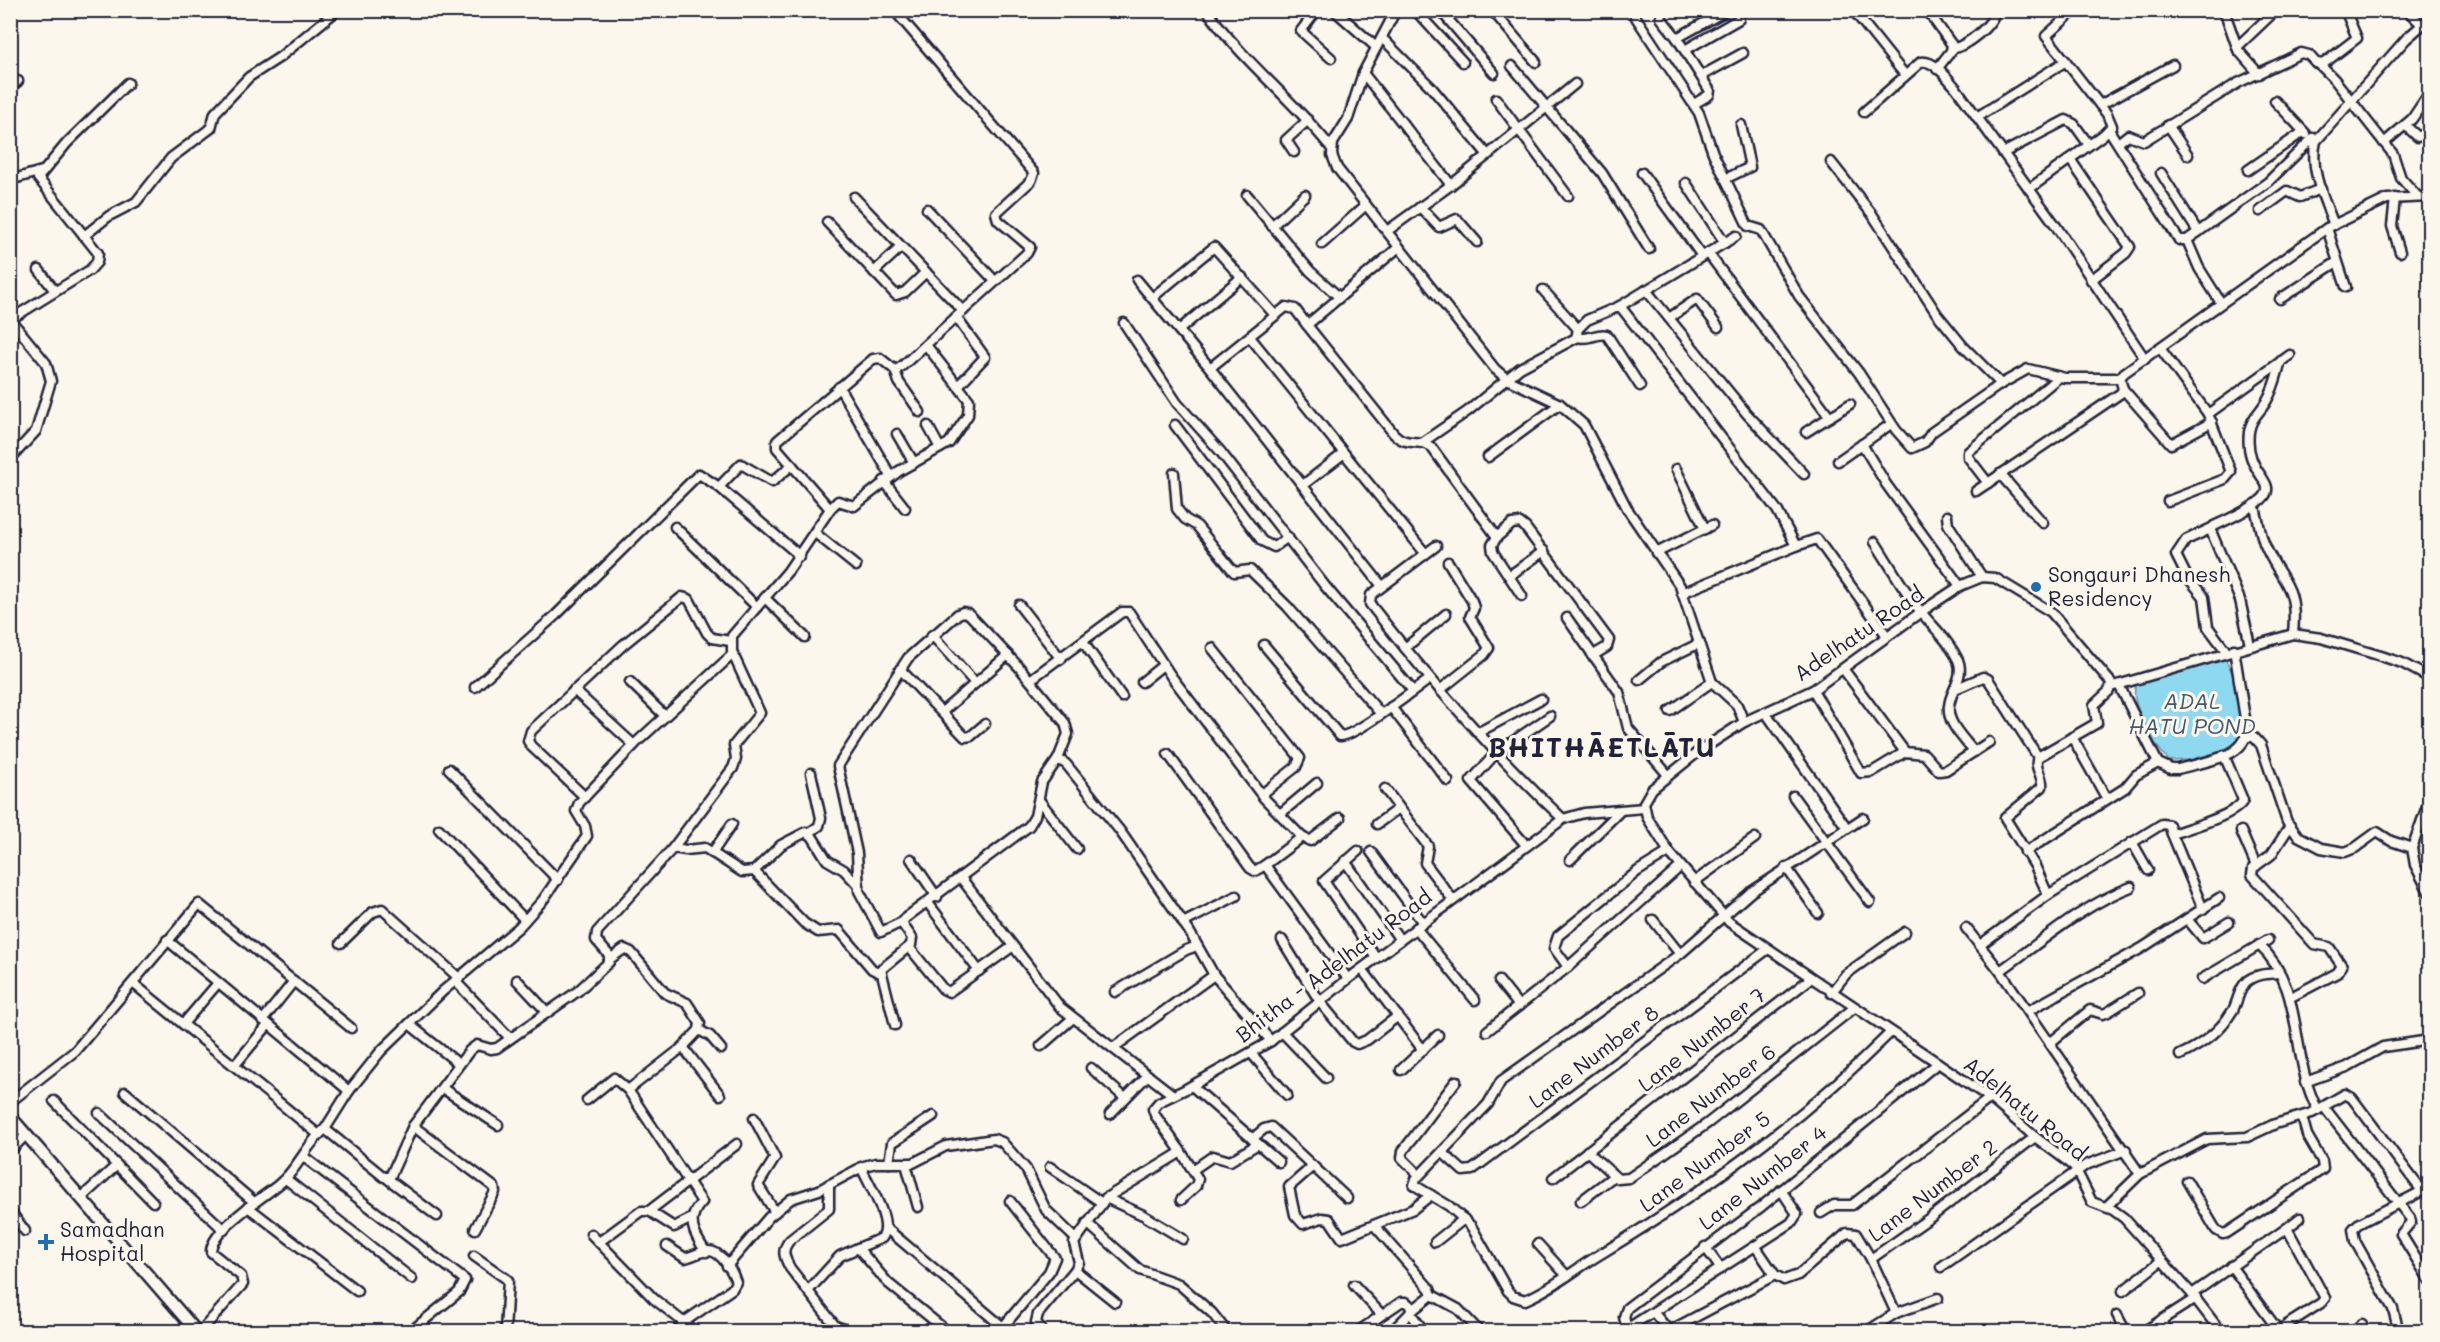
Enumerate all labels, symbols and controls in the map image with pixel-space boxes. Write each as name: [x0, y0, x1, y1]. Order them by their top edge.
place label: Songauri Dhanesh Residency: [2048, 560, 2230, 611]
street label: Adelhatu Road: [1788, 579, 1928, 686]
marker: Songauri Dhanesh Residency: [2029, 580, 2043, 594]
water label: ADAL HATU POND: [2128, 686, 2256, 740]
district label: BHITHĀETLĀTU: [1488, 729, 1716, 764]
street label: Bhitha - Adelhatu Road: [1230, 882, 1436, 1047]
street label: Lane Number 7: [1632, 981, 1770, 1097]
street label: Lane Number 8: [1523, 998, 1663, 1113]
street label: Lane Number 6: [1640, 1037, 1780, 1152]
street label: Adelhatu Road: [1959, 1050, 2093, 1166]
street label: Lane Number 5: [1633, 1104, 1775, 1217]
street label: Lane Number 4: [1693, 1118, 1832, 1235]
street label: Lane Number 2: [1862, 1133, 2002, 1247]
place label: Samadhan Hospital: [60, 1215, 165, 1266]
marker: Samadhan Hospital: [37, 1233, 55, 1251]

